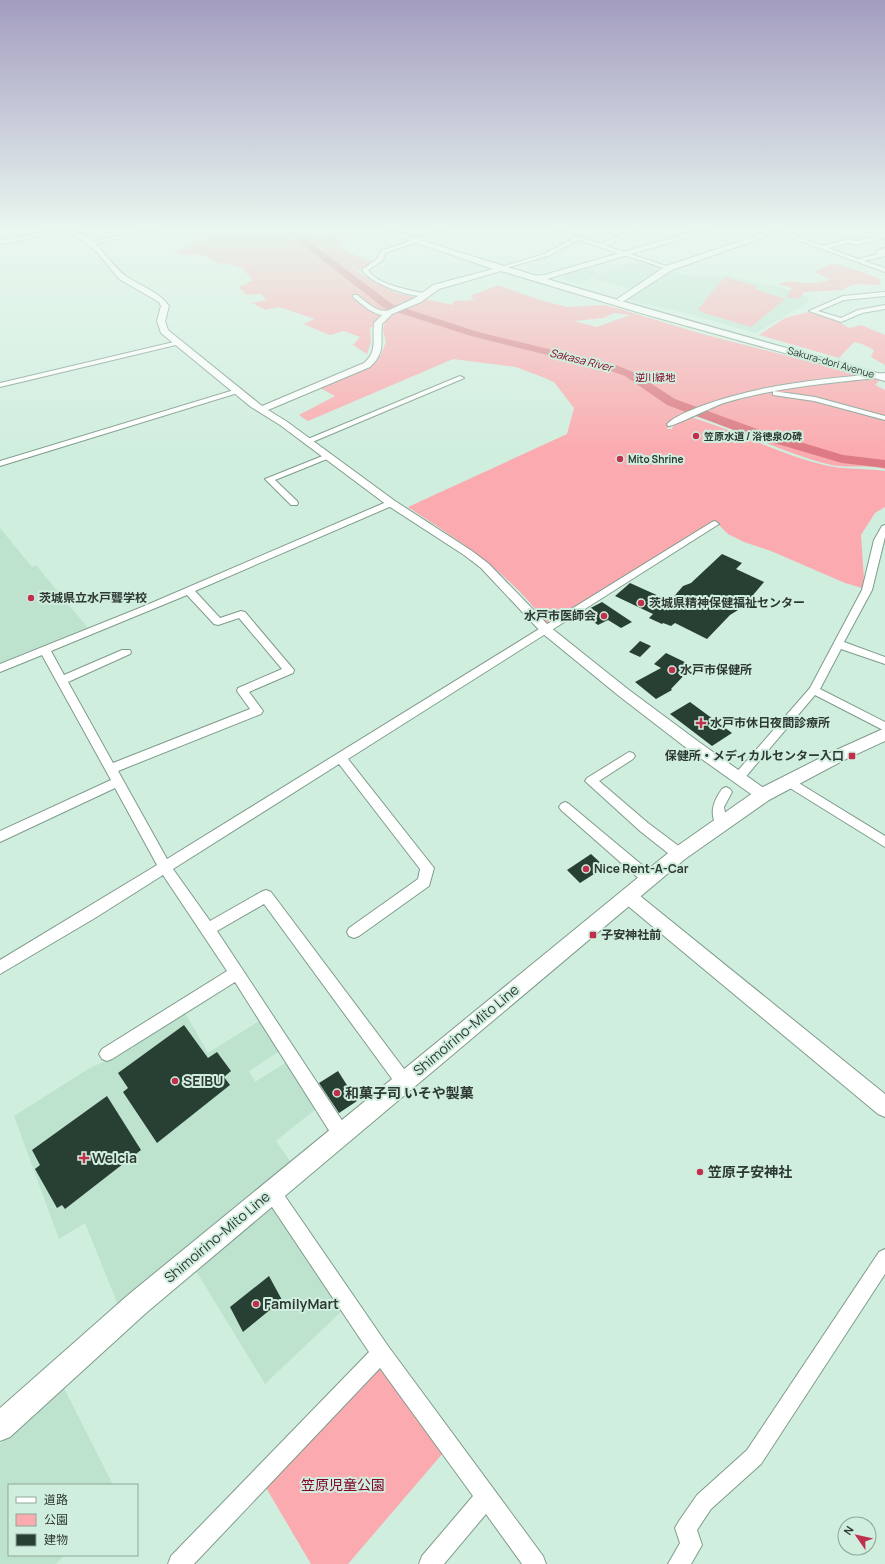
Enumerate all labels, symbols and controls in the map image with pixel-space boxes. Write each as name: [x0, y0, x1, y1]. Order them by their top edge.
street label: Sakura-dori Avenue: [786, 343, 876, 381]
water label: Sakasa River: [548, 345, 616, 375]
park label: 逆川緑地: [635, 370, 676, 384]
place label: 笠原水道 / 浴徳泉の碑: [703, 429, 802, 443]
marker: 笠原水道 / 浴徳泉の碑: [691, 431, 701, 441]
place label: Mito Shrine: [628, 452, 683, 466]
marker: Mito Shrine: [615, 454, 625, 464]
place label: 茨城県立水戸聾学校: [39, 589, 147, 606]
marker: 茨城県立水戸聾学校: [26, 593, 36, 603]
place label: 茨城県精神保健福祉センター: [649, 594, 805, 611]
marker: 茨城県精神保健福祉センター: [636, 598, 646, 608]
place label: 水戸市医師会: [524, 607, 596, 624]
marker: 水戸市医師会: [599, 611, 609, 621]
place label: 水戸市保健所: [680, 661, 752, 678]
marker: 水戸市保健所: [667, 665, 677, 675]
place label: 水戸市休日夜間診療所: [710, 714, 830, 731]
marker: 水戸市休日夜間診療所: [695, 717, 707, 729]
place label: 保健所・メディカルセンター入口: [665, 747, 844, 764]
marker: 保健所・メディカルセンター入口: [847, 751, 857, 761]
place label: Nice Rent-A-Car: [594, 860, 689, 877]
marker: Nice Rent-A-Car: [581, 864, 591, 874]
place label: 子安神社前: [601, 926, 661, 943]
marker: 子安神社前: [588, 930, 598, 940]
street label: Shimoirino-Mito Line: [409, 980, 523, 1080]
place label: SEIBU: [183, 1071, 223, 1090]
marker: SEIBU: [170, 1076, 180, 1086]
place label: 和菓子司 いそや製菓: [345, 1083, 474, 1102]
marker: 和菓子司 いそや製菓: [332, 1088, 342, 1098]
place label: Welcia: [92, 1148, 137, 1167]
marker: Welcia: [79, 1153, 89, 1163]
place label: 笠原子安神社: [708, 1162, 792, 1181]
marker: 笠原子安神社: [695, 1167, 705, 1177]
street label: Shimoirino-Mito Line: [160, 1187, 274, 1287]
place label: FamilyMart: [264, 1294, 339, 1313]
marker: FamilyMart: [251, 1299, 261, 1309]
park label: 笠原児童公園: [301, 1475, 385, 1494]
legend: [8, 1484, 138, 1556]
text: 道路: [44, 1491, 68, 1508]
text: 公園: [44, 1511, 68, 1528]
north arrow: [837, 1516, 877, 1556]
text: N: [840, 1523, 857, 1538]
text: 建物: [44, 1531, 68, 1548]

